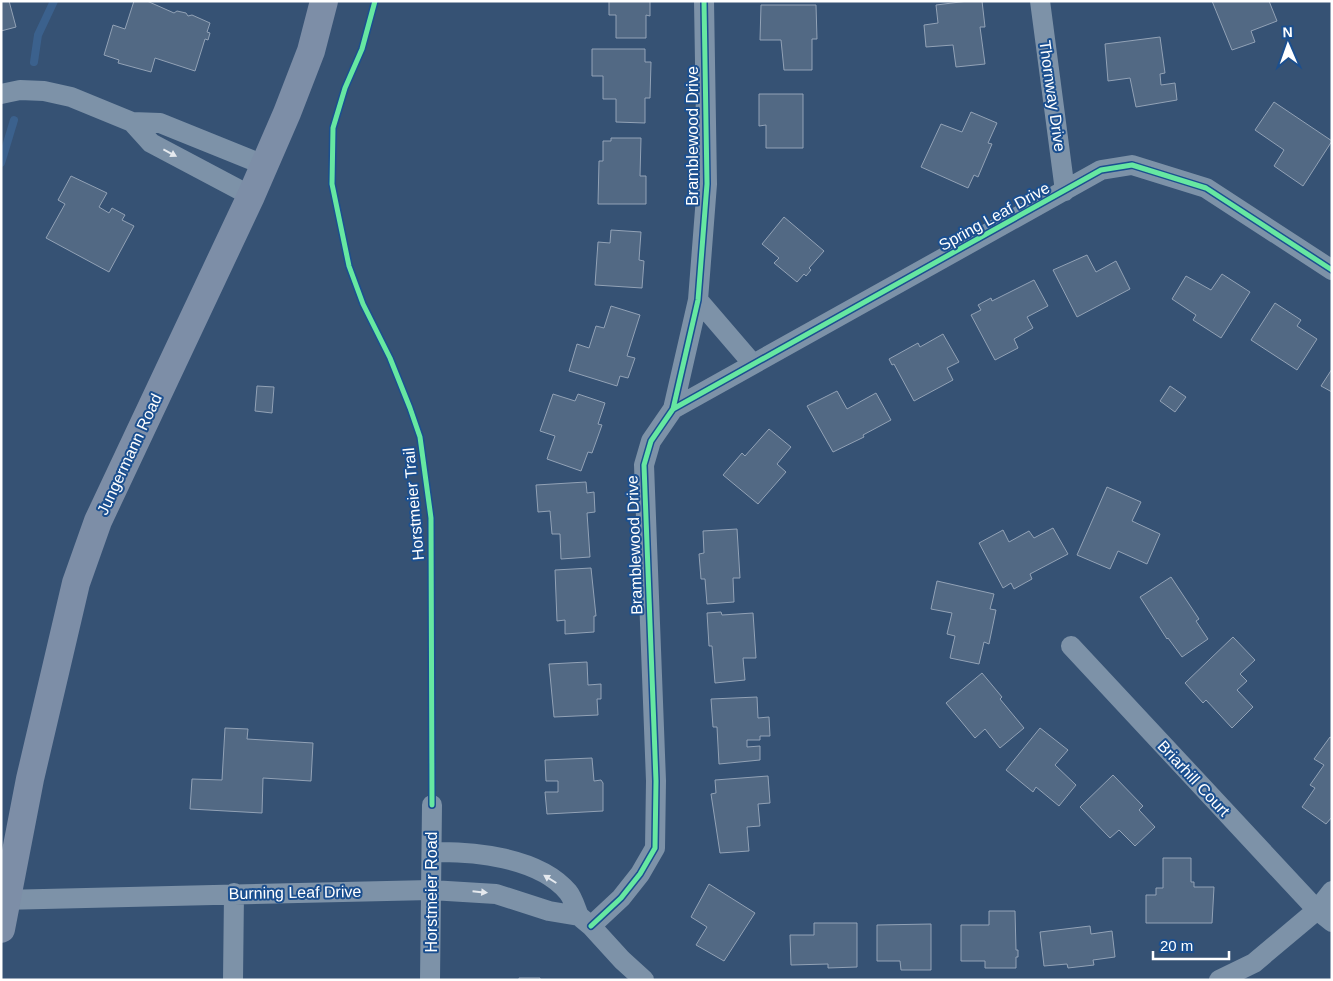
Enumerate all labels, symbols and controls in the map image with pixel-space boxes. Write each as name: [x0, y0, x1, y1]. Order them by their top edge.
north arrow: [1263, 20, 1313, 70]
text: N: [1282, 24, 1293, 40]
street label: Thornway Drive: [1036, 39, 1069, 153]
street label: Bramblewood Drive: [684, 66, 701, 206]
one-way arrow: [162, 149, 177, 157]
street label: Spring Leaf Drive: [936, 179, 1053, 254]
street label: Jungermann Road: [94, 391, 165, 517]
street label: Horstmeier Trail: [400, 447, 427, 561]
street label: Bramblewood Drive: [624, 475, 645, 615]
street label: Briarhill Court: [1154, 737, 1233, 820]
street label: Horstmeier Road: [423, 832, 440, 952]
one-way arrow: [544, 874, 557, 883]
street label: Burning Leaf Drive: [229, 883, 362, 902]
one-way arrow: [472, 888, 488, 896]
scale bar: [1153, 928, 1229, 960]
text: 20 m: [1160, 937, 1193, 954]

